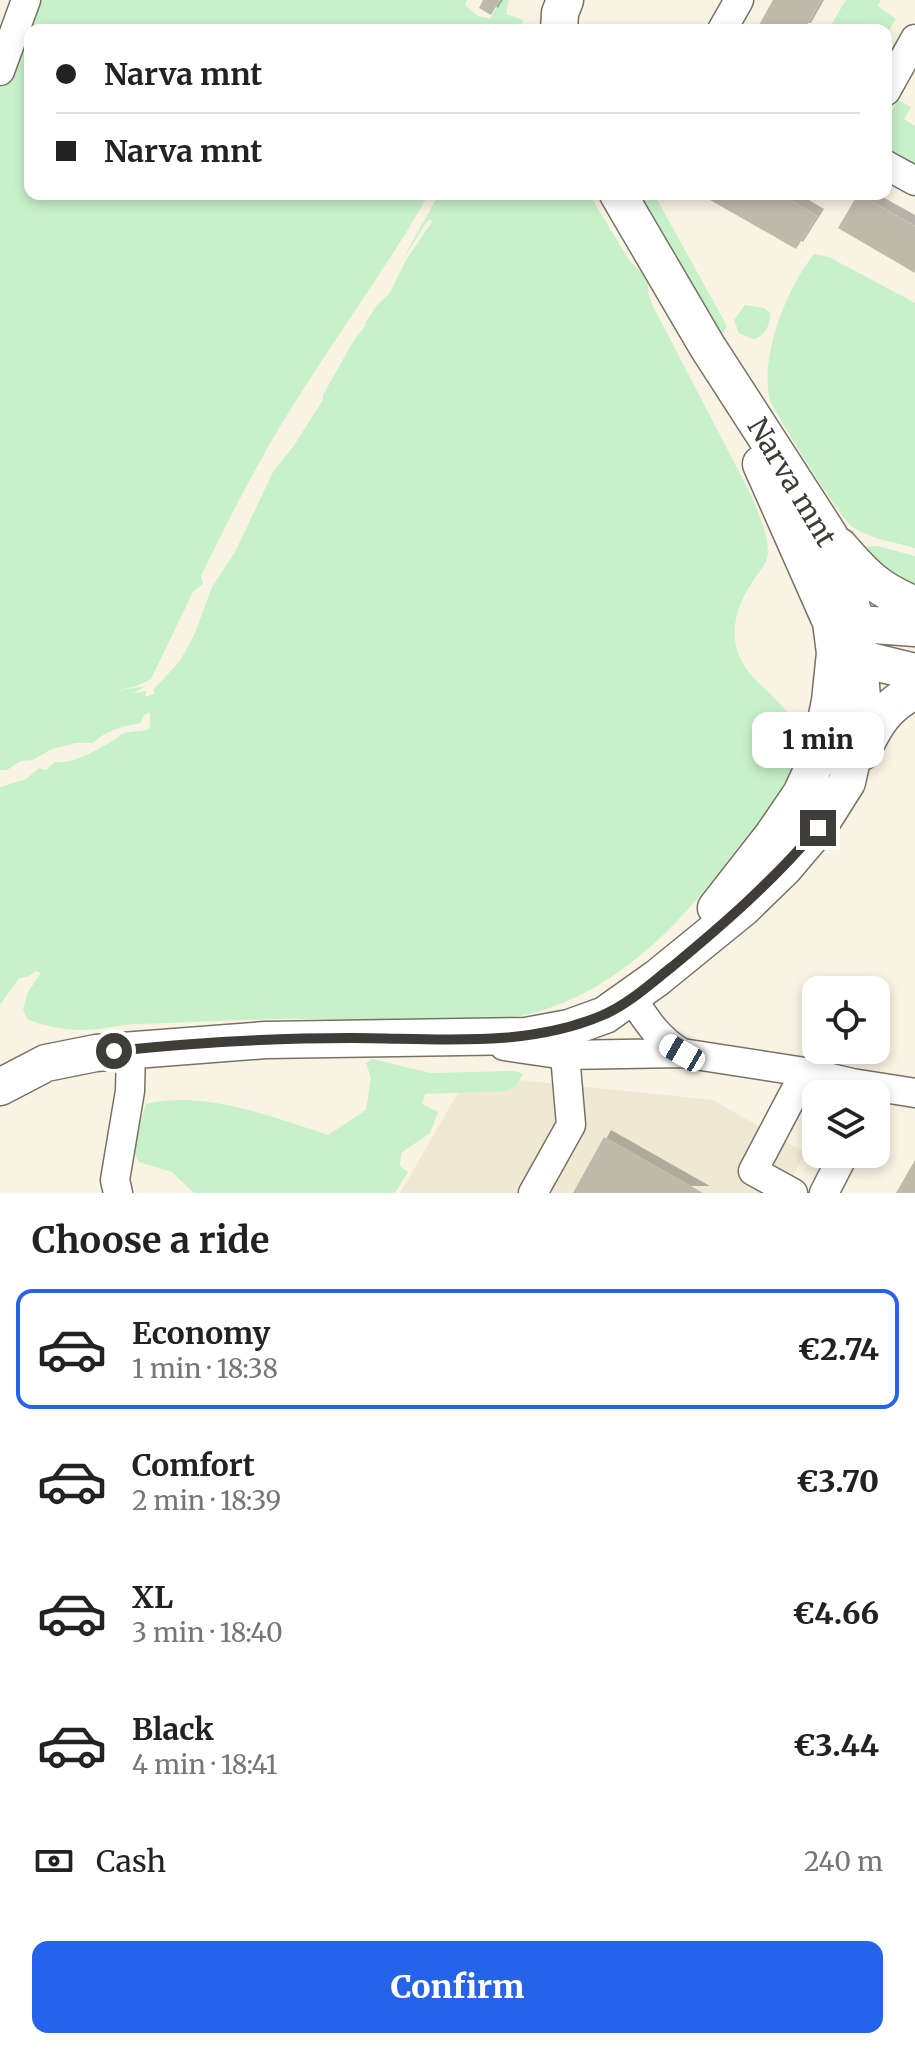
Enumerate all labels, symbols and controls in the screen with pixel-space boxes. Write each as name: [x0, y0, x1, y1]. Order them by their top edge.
text: Narva mnt: [104, 55, 262, 93]
text: Narva mnt: [104, 132, 262, 170]
street label: Narva mnt: [740, 411, 844, 553]
callout: 1 min: [752, 712, 884, 768]
text: 1 min: [782, 723, 854, 756]
route end: [800, 810, 836, 846]
map controls: [802, 976, 890, 1168]
button: locate: [802, 976, 890, 1064]
car: [655, 1031, 709, 1075]
route start: [96, 1033, 132, 1069]
button: layers: [802, 1080, 890, 1168]
text: Choose a ride: [32, 1218, 269, 1263]
icon: car: [36, 1313, 108, 1385]
text: Economy: [132, 1314, 270, 1352]
text: €2.74: [797, 1330, 879, 1368]
text: 1 min · 18:38: [132, 1352, 278, 1385]
icon: car: [36, 1445, 108, 1517]
text: Comfort: [132, 1446, 255, 1484]
text: €3.70: [796, 1462, 879, 1500]
text: 2 min · 18:39: [132, 1484, 281, 1517]
icon: car: [36, 1577, 108, 1649]
text: XL: [132, 1578, 173, 1616]
text: €4.66: [792, 1594, 879, 1632]
text: 3 min · 18:40: [132, 1616, 283, 1649]
icon: car: [36, 1709, 108, 1781]
text: Black: [132, 1710, 214, 1748]
text: €3.44: [793, 1726, 879, 1764]
text: 4 min · 18:41: [132, 1748, 277, 1781]
icon: cash: [32, 1839, 76, 1883]
text: Cash: [96, 1842, 166, 1880]
text: 240 m: [804, 1845, 883, 1878]
button: Confirm: [32, 1941, 883, 2033]

